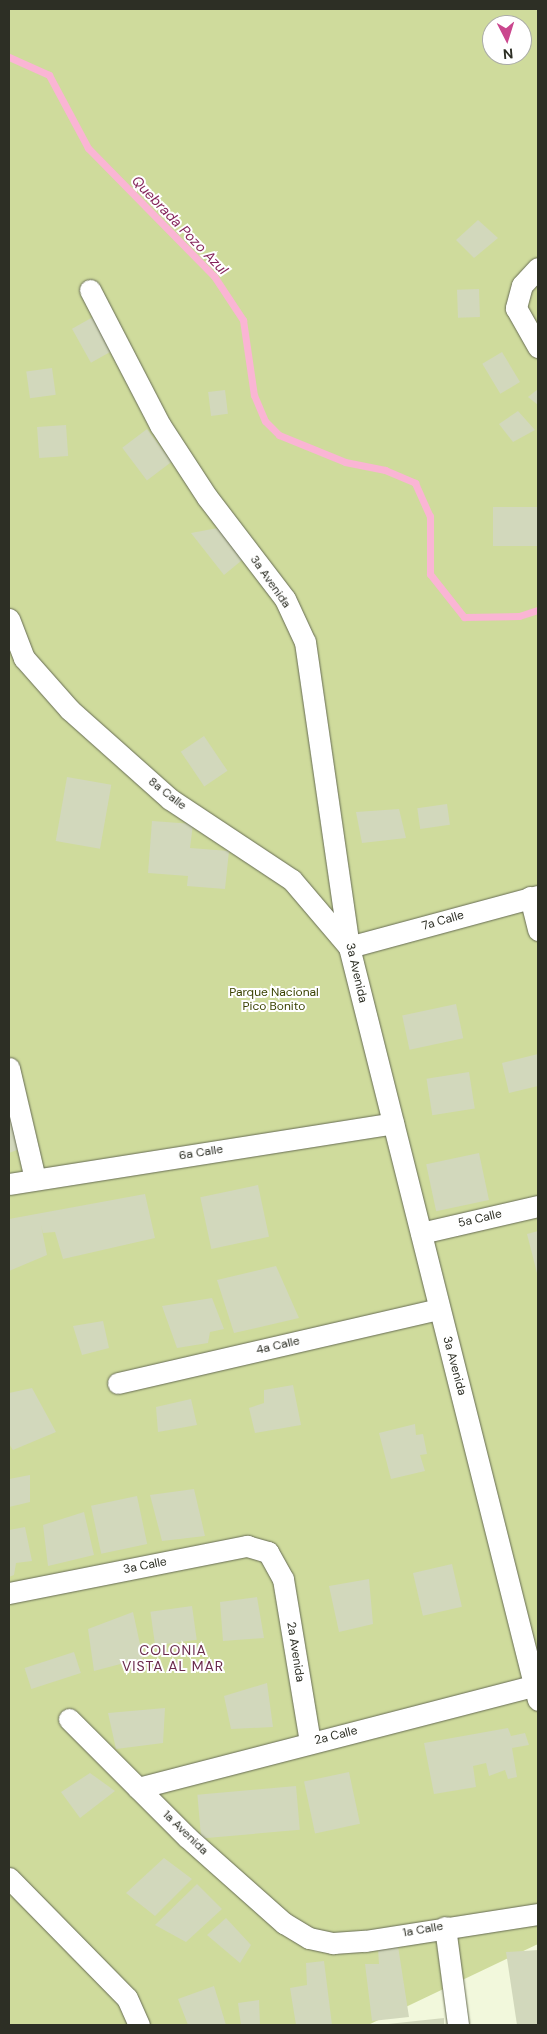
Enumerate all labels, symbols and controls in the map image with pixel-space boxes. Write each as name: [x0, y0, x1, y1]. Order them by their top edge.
north arrow: [482, 15, 532, 65]
text: N: [502, 45, 514, 63]
water label: Quebrada Pozo Azul: [128, 172, 232, 278]
street label: 3a Avenida: [247, 553, 293, 611]
street label: 8a Calle: [145, 775, 189, 813]
street label: 7a Calle: [420, 908, 466, 934]
street label: 3a Avenida: [342, 942, 370, 1004]
park label: Parque Nacional Pico Bonito: [229, 986, 319, 1014]
street label: 6a Calle: [178, 1142, 224, 1164]
street label: 5a Calle: [457, 1207, 503, 1231]
street label: 4a Calle: [255, 1334, 301, 1358]
street label: 3a Avenida: [439, 1335, 469, 1397]
street label: 3a Calle: [122, 1555, 168, 1577]
street label: 2a Avenida: [283, 1621, 307, 1683]
district label: COLONIA VISTA AL MAR: [120, 1642, 226, 1674]
street label: 2a Calle: [313, 1724, 359, 1748]
street label: 1a Avenida: [159, 1808, 211, 1858]
street label: 1a Calle: [402, 1919, 444, 1941]

